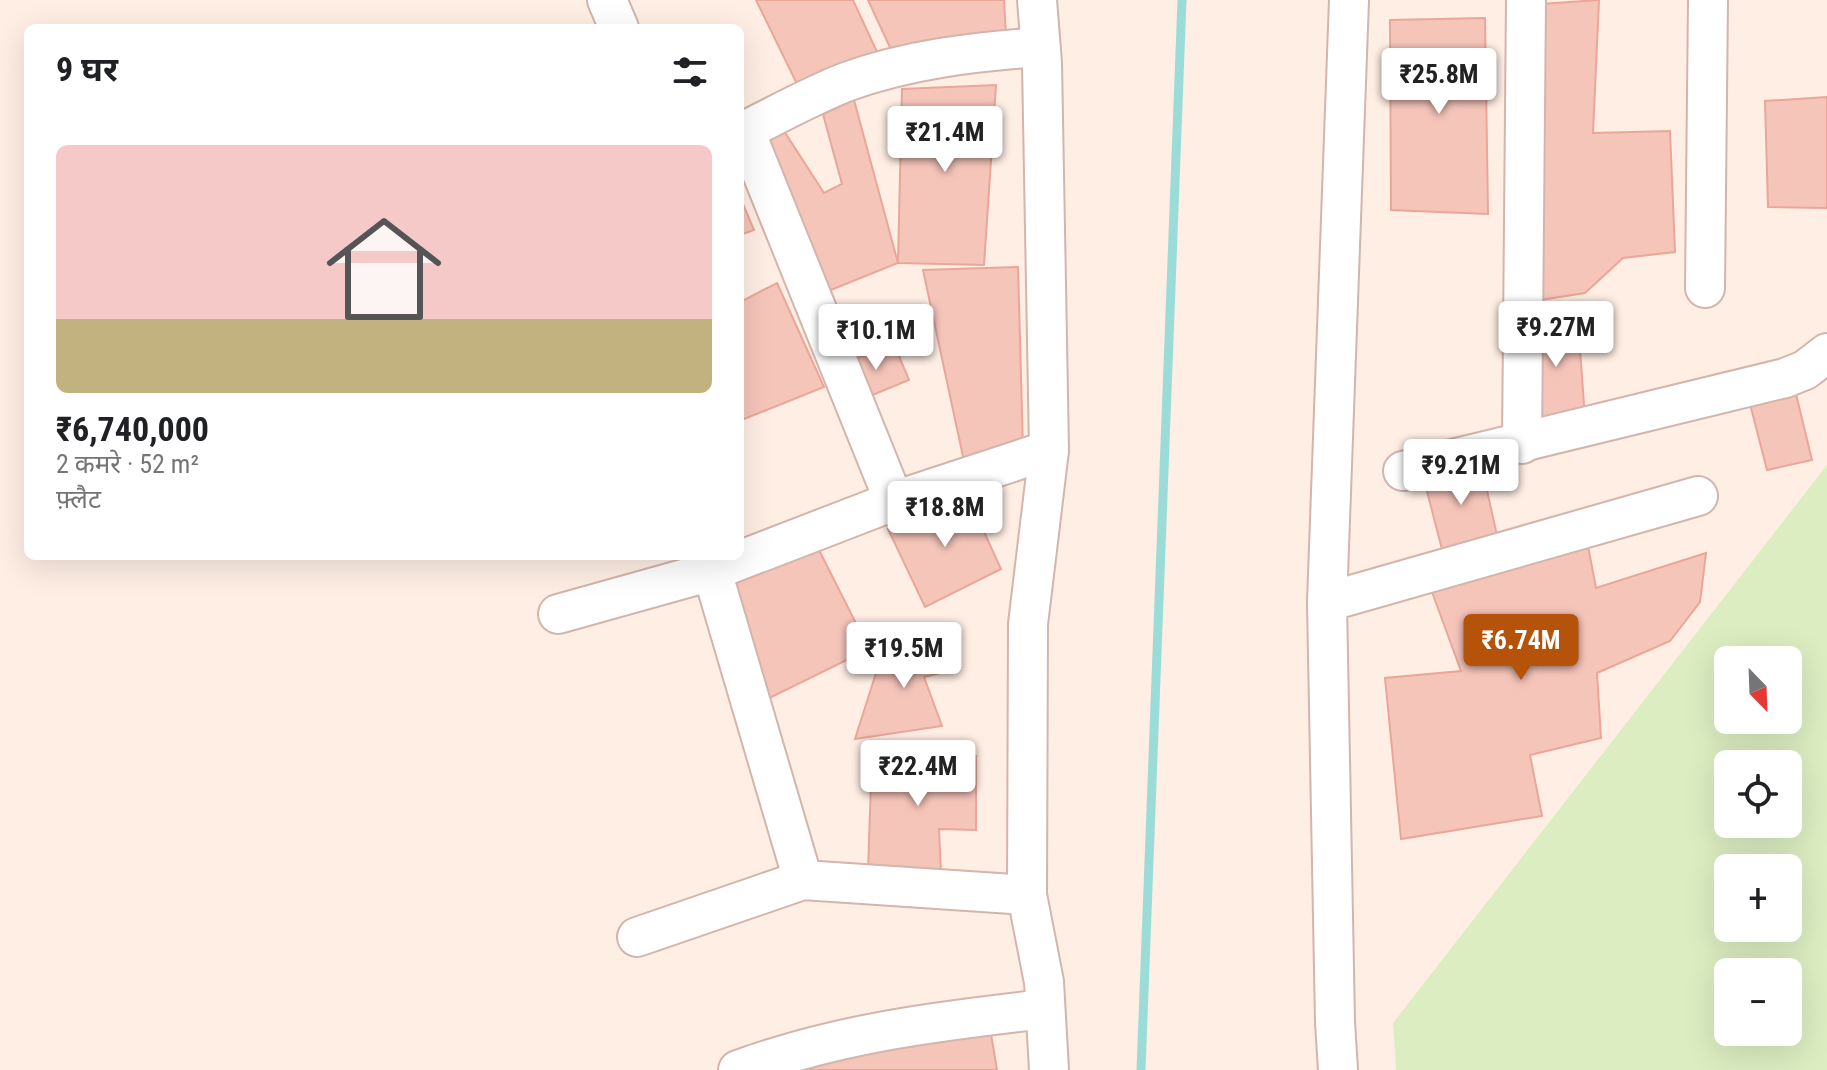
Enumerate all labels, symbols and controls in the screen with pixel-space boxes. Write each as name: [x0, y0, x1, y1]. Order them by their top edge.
pin: ₹25.8M: [1374, 48, 1504, 116]
text: 9 घर: [56, 49, 118, 89]
icon: filters: [668, 50, 712, 94]
text: ₹25.8M: [1400, 59, 1479, 89]
pin: ₹21.4M: [880, 106, 1010, 174]
text: ₹21.4M: [906, 117, 985, 147]
icon: home: [312, 197, 456, 341]
pin: ₹9.27M: [1491, 301, 1621, 369]
pin: ₹10.1M: [811, 304, 941, 372]
text: ₹9.27M: [1517, 312, 1596, 342]
text: ₹10.1M: [837, 315, 916, 345]
text: ₹6,740,000: [56, 409, 209, 449]
pin: ₹9.21M: [1396, 439, 1526, 507]
text: 2 कमरे · 52 m²: [56, 449, 199, 479]
text: ₹9.21M: [1422, 450, 1501, 480]
pin: ₹18.8M: [880, 481, 1010, 549]
text: फ़्लैट: [56, 484, 101, 514]
text: ₹18.8M: [906, 492, 985, 522]
pin: ₹6.74M: [1456, 614, 1586, 682]
pin: ₹19.5M: [839, 622, 969, 690]
text: ₹6.74M: [1482, 625, 1561, 655]
text: ₹19.5M: [865, 633, 944, 663]
north arrow: [1714, 646, 1802, 734]
map controls: [1714, 646, 1802, 1046]
pin: ₹22.4M: [853, 740, 983, 808]
button: locate: [1714, 750, 1802, 838]
text: ₹22.4M: [879, 751, 958, 781]
button: +: [1714, 854, 1802, 942]
button: −: [1714, 958, 1802, 1046]

